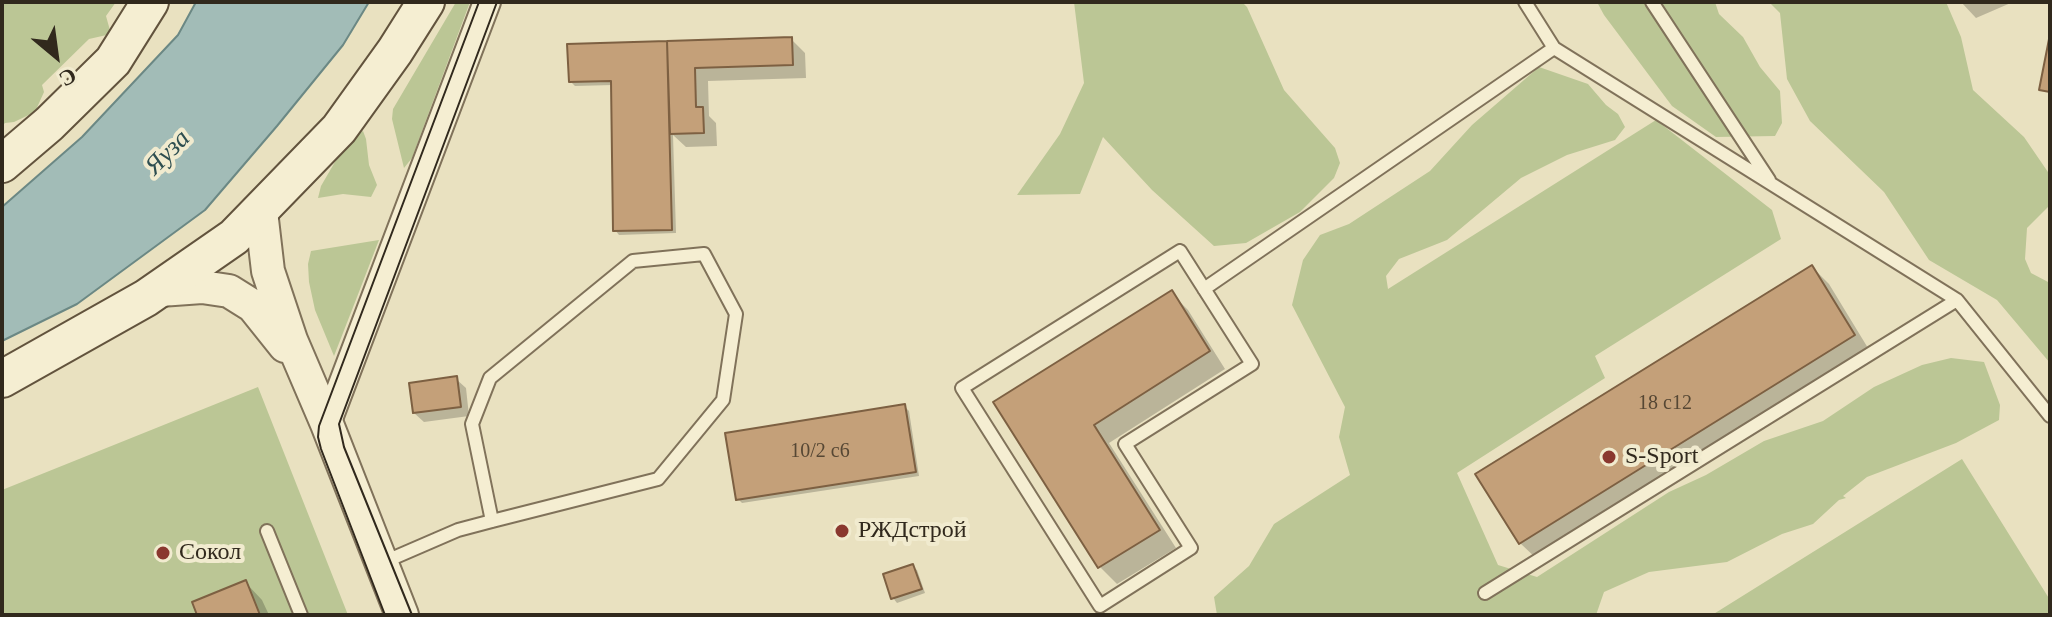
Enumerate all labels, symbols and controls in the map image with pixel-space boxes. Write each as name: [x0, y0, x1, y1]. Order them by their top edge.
north arrow: [16, 16, 96, 96]
text: С: [55, 63, 81, 92]
water label: Яуза: [139, 124, 197, 182]
house number: 18 с12: [1638, 392, 1692, 416]
house number: 10/2 с6: [790, 440, 850, 464]
place label: S-Sport: [1625, 443, 1698, 471]
marker: S-Sport: [1600, 448, 1618, 466]
place label: РЖДстрой: [858, 517, 967, 545]
marker: РЖДстрой: [833, 522, 851, 540]
place label: Сокол: [179, 539, 241, 567]
marker: Сокол: [154, 544, 172, 562]

